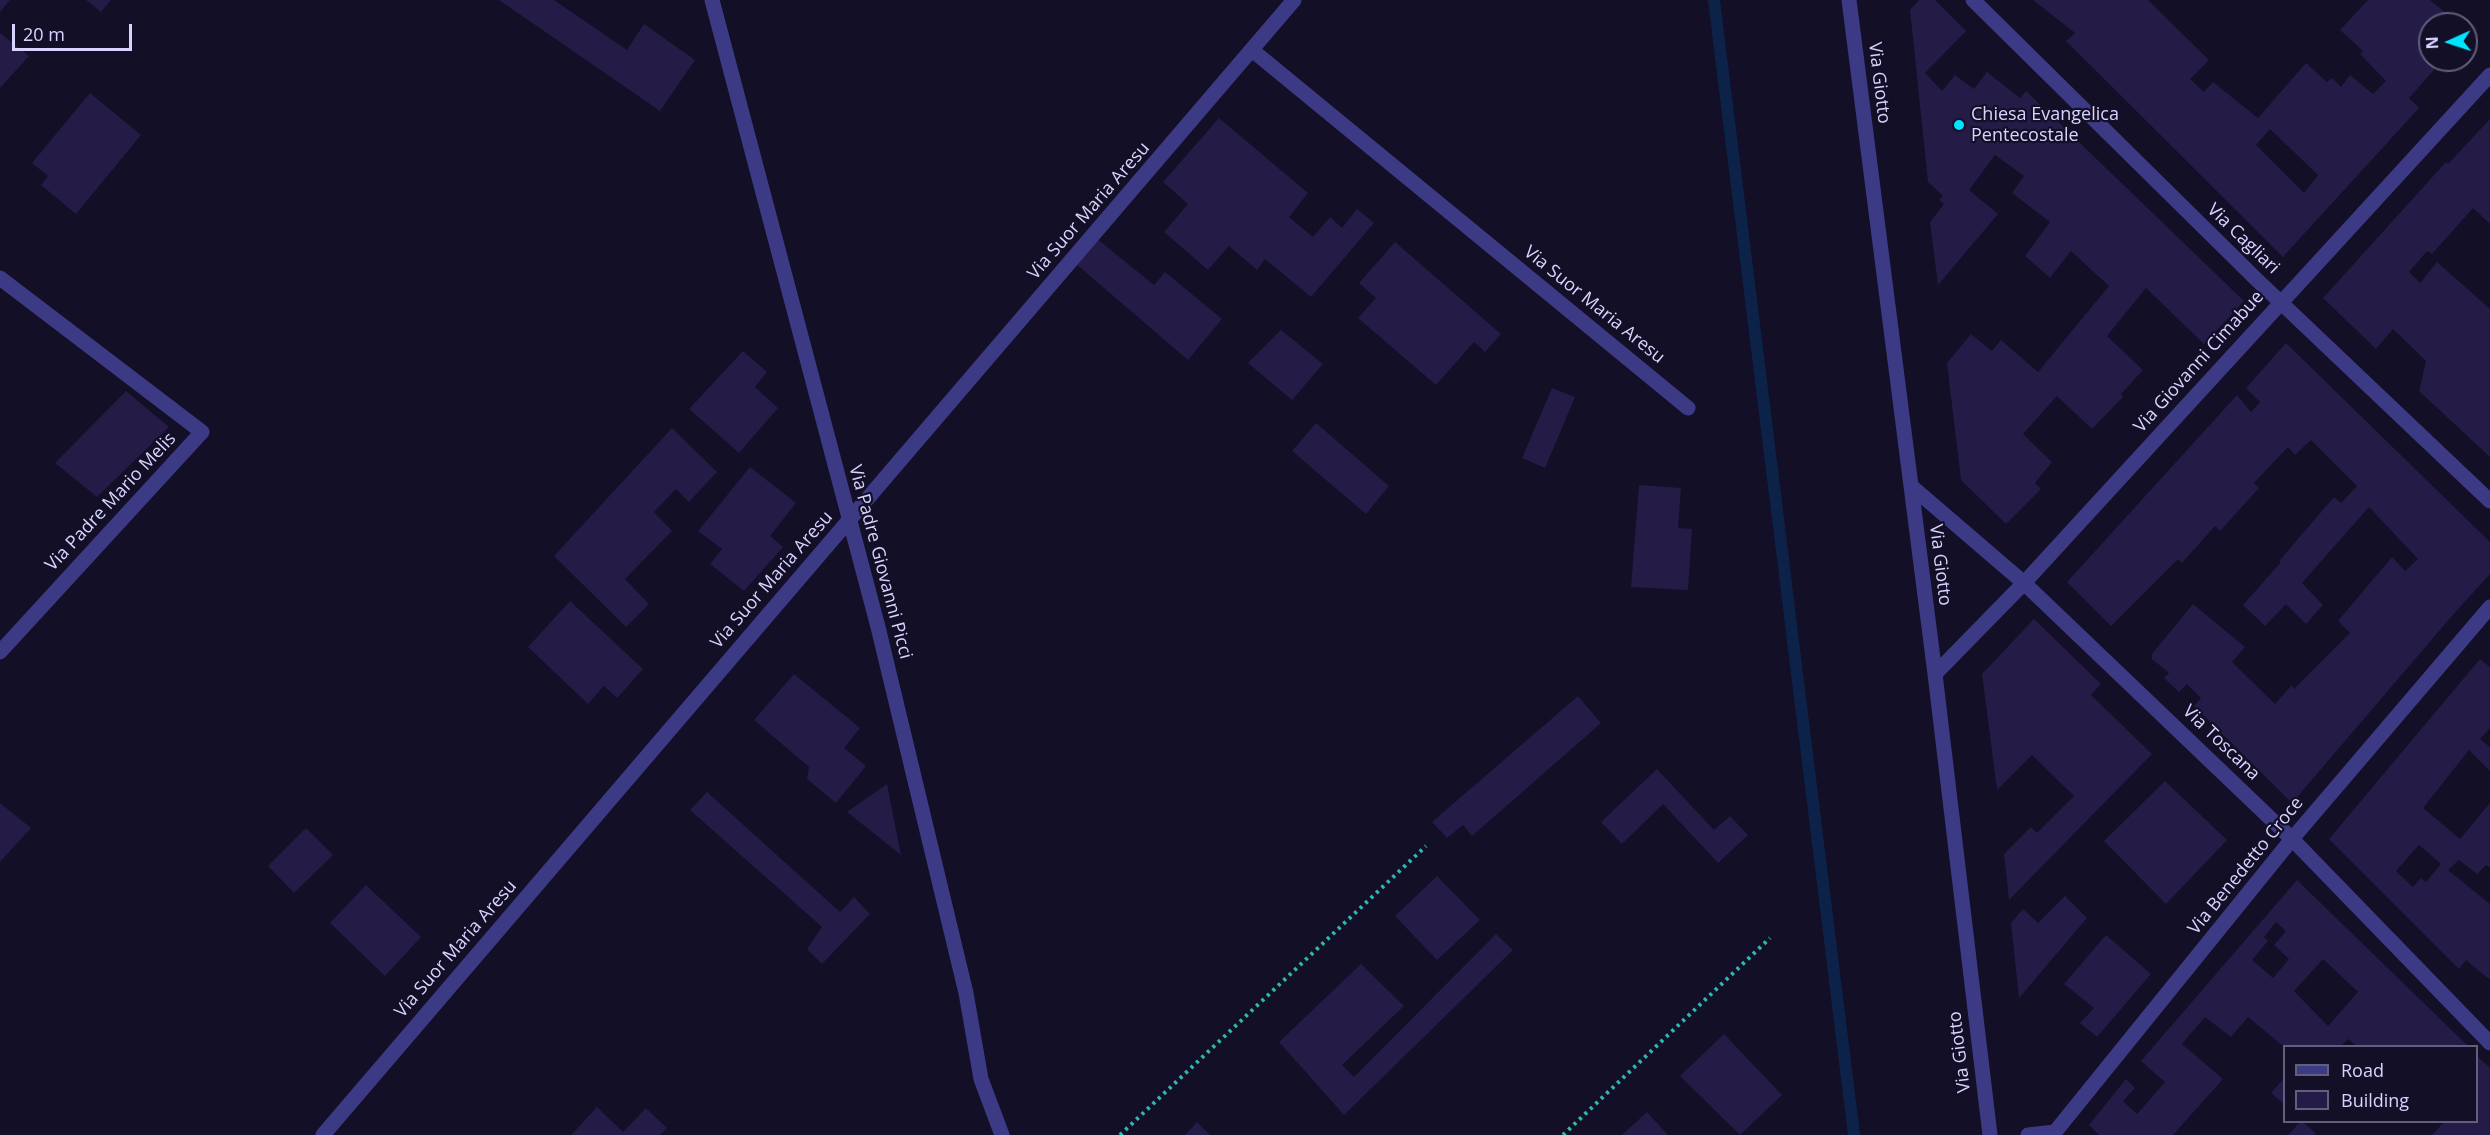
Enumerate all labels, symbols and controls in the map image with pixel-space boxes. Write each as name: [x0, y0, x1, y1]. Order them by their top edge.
scale bar: [15, 12, 135, 50]
north arrow: [2418, 12, 2478, 72]
text: 20 m: [23, 22, 65, 46]
text: N: [2421, 36, 2443, 50]
street label: Via Giotto: [1863, 41, 1895, 125]
place label: Chiesa Evangelica Pentecostale: [1971, 104, 2119, 146]
marker: Chiesa Evangelica Pentecostale: [1952, 118, 1966, 132]
street label: Via Suor Maria Aresu: [1023, 138, 1155, 284]
street label: Via Cagliari: [2202, 199, 2284, 279]
street label: Via Suor Maria Aresu: [1519, 242, 1669, 368]
street label: Via Giovanni Cimabue: [2130, 287, 2268, 437]
street label: Via Padre Mario Melis: [41, 428, 181, 576]
street label: Via Padre Giovanni Picci: [844, 463, 916, 661]
street label: Via Suor Maria Aresu: [706, 507, 838, 653]
street label: Via Giotto: [1924, 523, 1956, 607]
street label: Via Toscana: [2178, 701, 2264, 785]
street label: Via Benedetto Croce: [2184, 793, 2308, 939]
street label: Via Suor Maria Aresu: [390, 876, 522, 1022]
street label: Via Giotto: [1944, 1010, 1976, 1094]
legend: [2283, 1045, 2478, 1123]
text: Road: [2341, 1058, 2384, 1082]
text: Building: [2341, 1088, 2409, 1112]

